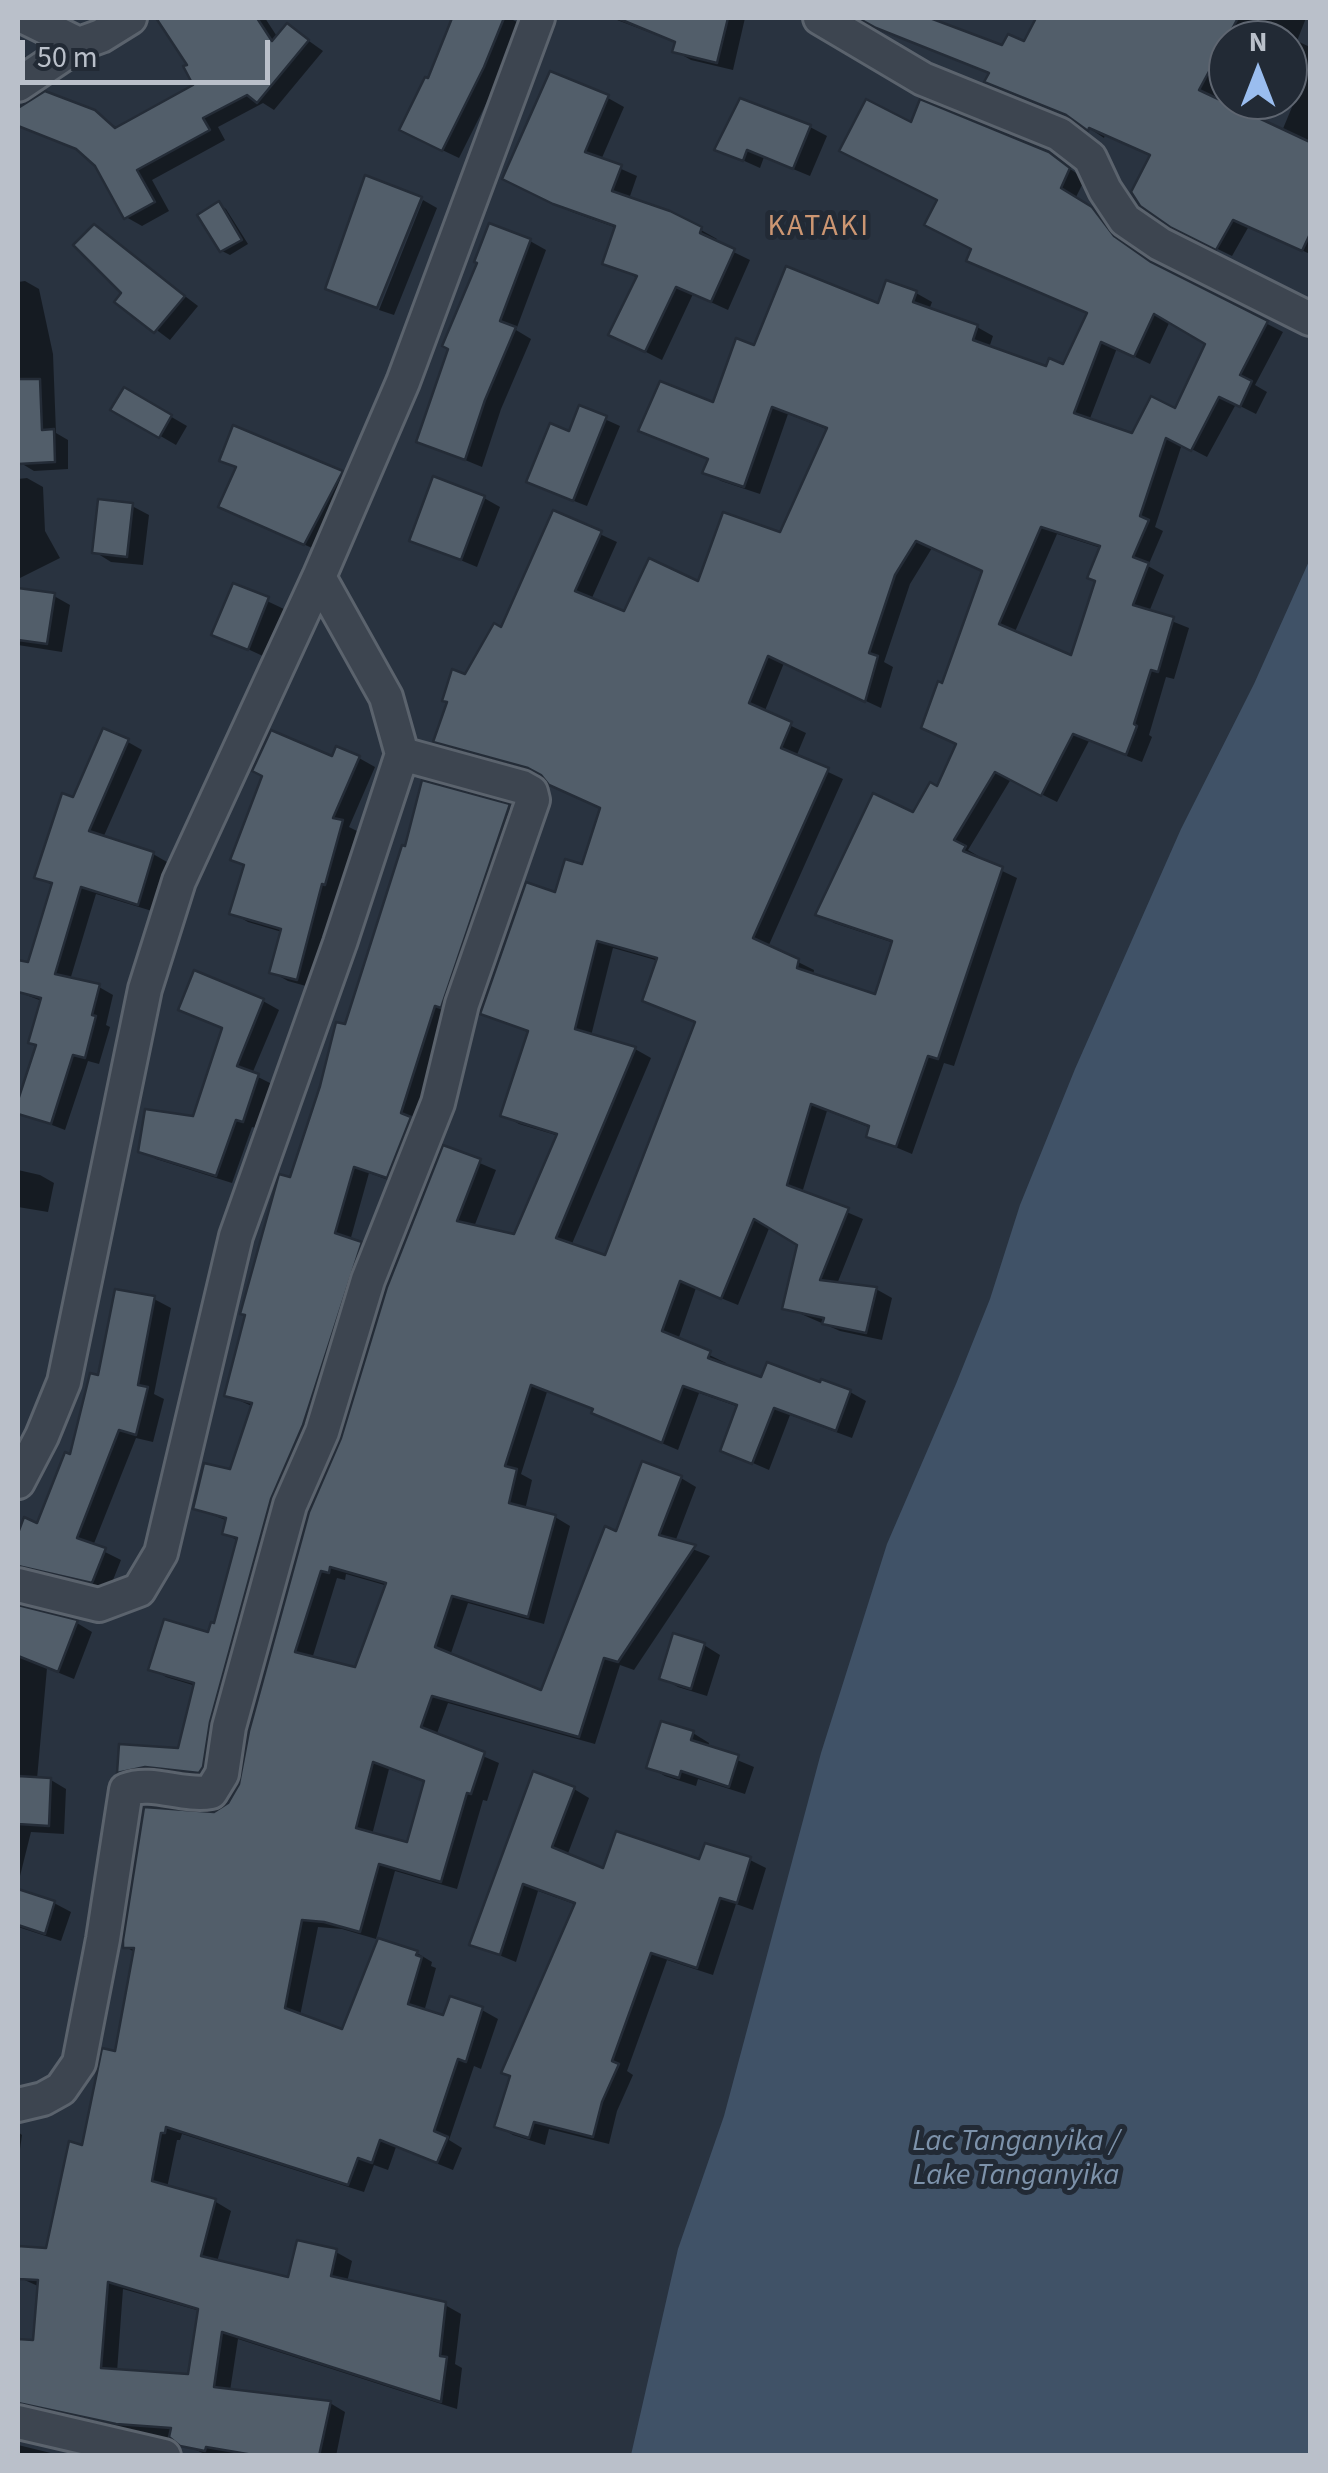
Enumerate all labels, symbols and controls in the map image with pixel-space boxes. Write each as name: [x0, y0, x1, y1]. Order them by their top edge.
scale bar: [25, 20, 275, 82]
north arrow: [1208, 20, 1308, 120]
text: N: [1249, 22, 1267, 62]
text: 50 m: [37, 36, 98, 79]
district label: KATAKI: [767, 210, 871, 246]
water label: Lac Tanganyika / Lake Tanganyika: [912, 2125, 1120, 2196]

